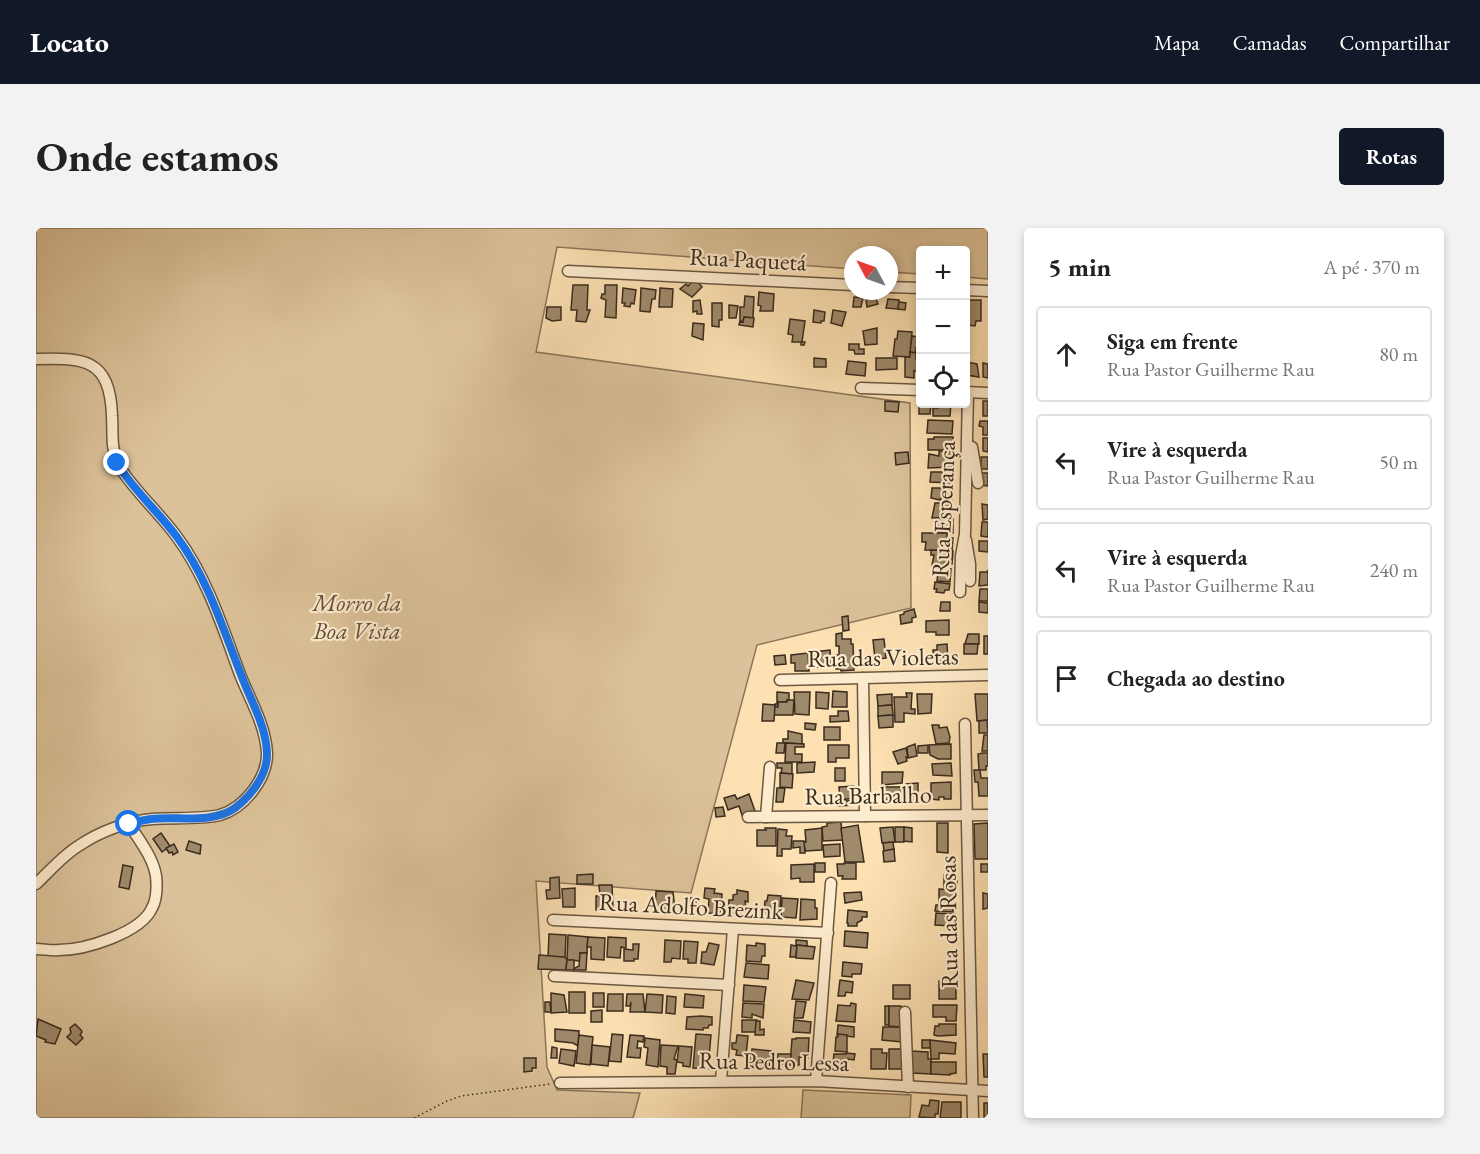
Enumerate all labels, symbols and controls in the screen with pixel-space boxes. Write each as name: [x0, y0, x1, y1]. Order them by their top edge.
text: Locato: [30, 24, 109, 60]
text: Mapa: [1154, 29, 1200, 56]
text: Camadas: [1233, 29, 1306, 56]
text: Compartilhar: [1339, 29, 1450, 56]
button: Rotas: [1339, 128, 1444, 185]
text: Onde estamos: [36, 129, 279, 184]
street label: Rua Paquetá: [689, 240, 808, 278]
north arrow: [844, 246, 898, 300]
map controls: [916, 246, 970, 408]
button: +: [916, 246, 970, 300]
text: 5 min: [1048, 250, 1111, 284]
text: A pé · 370 m: [1324, 254, 1420, 280]
button: −: [916, 300, 970, 354]
text: Siga em frente: [1107, 327, 1238, 356]
icon: ahead: [1050, 338, 1083, 371]
text: 80 m: [1379, 341, 1418, 367]
button: locate: [916, 354, 970, 408]
text: Rua Pastor Guilherme Rau: [1107, 356, 1315, 382]
text: Vire à esquerda: [1107, 435, 1247, 464]
street label: Rua Esperança: [924, 440, 962, 578]
icon: left: [1050, 446, 1083, 479]
route end: [103, 449, 129, 475]
text: 50 m: [1379, 449, 1418, 475]
text: Rua Pastor Guilherme Rau: [1107, 464, 1315, 490]
text: Vire à esquerda: [1107, 543, 1247, 572]
icon: left: [1050, 554, 1083, 587]
text: 240 m: [1370, 557, 1418, 583]
text: Rua Pastor Guilherme Rau: [1107, 572, 1315, 598]
park label: Morro da Boa Vista: [310, 587, 402, 646]
street label: Rua das Violetas: [807, 640, 959, 674]
icon: arrive: [1050, 662, 1083, 695]
text: Chegada ao destino: [1107, 664, 1285, 693]
street label: Rua Barbalho: [804, 778, 932, 812]
route start: [115, 810, 141, 836]
street label: Rua das Rosas: [931, 855, 965, 989]
street label: Rua Adolfo Brezink: [598, 886, 785, 926]
street label: Rua Pedro Lessa: [698, 1044, 850, 1078]

